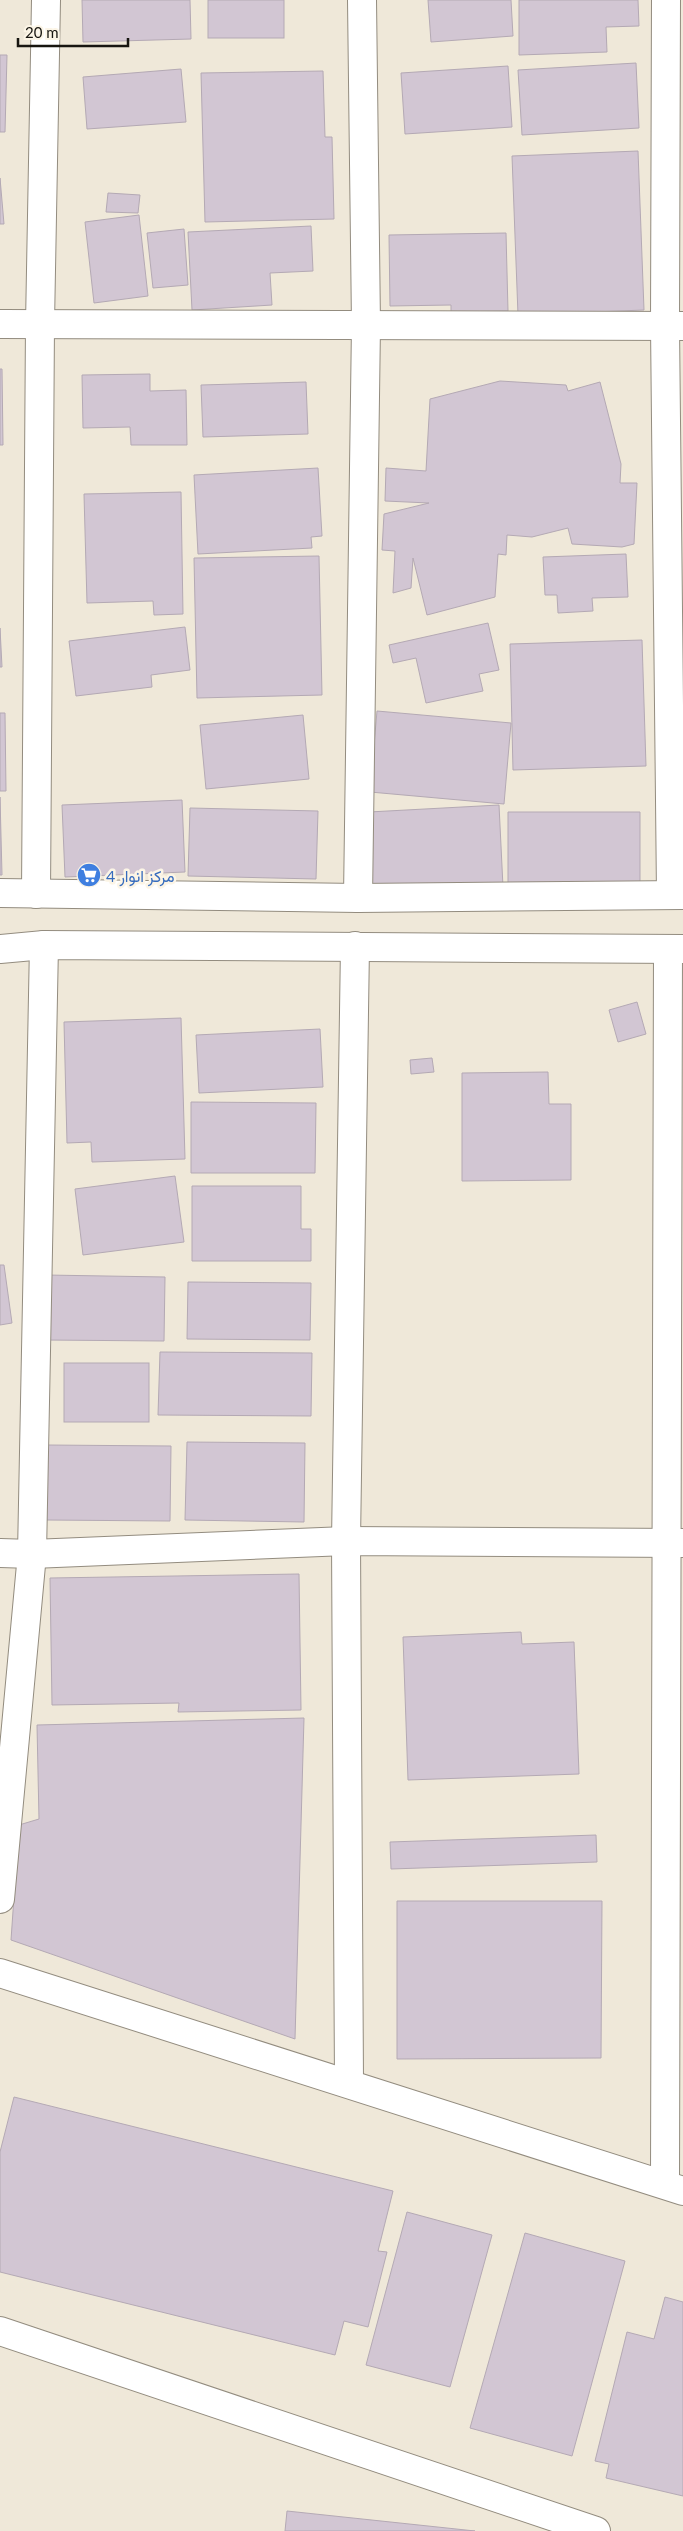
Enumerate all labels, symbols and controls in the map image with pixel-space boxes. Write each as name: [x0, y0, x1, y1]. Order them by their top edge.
scale bar: [18, 15, 128, 47]
text: 20 m: [25, 23, 59, 41]
supermarket icon: مركز انوار 4: [76, 862, 102, 888]
place label: مركز انوار 4: [106, 866, 175, 887]

